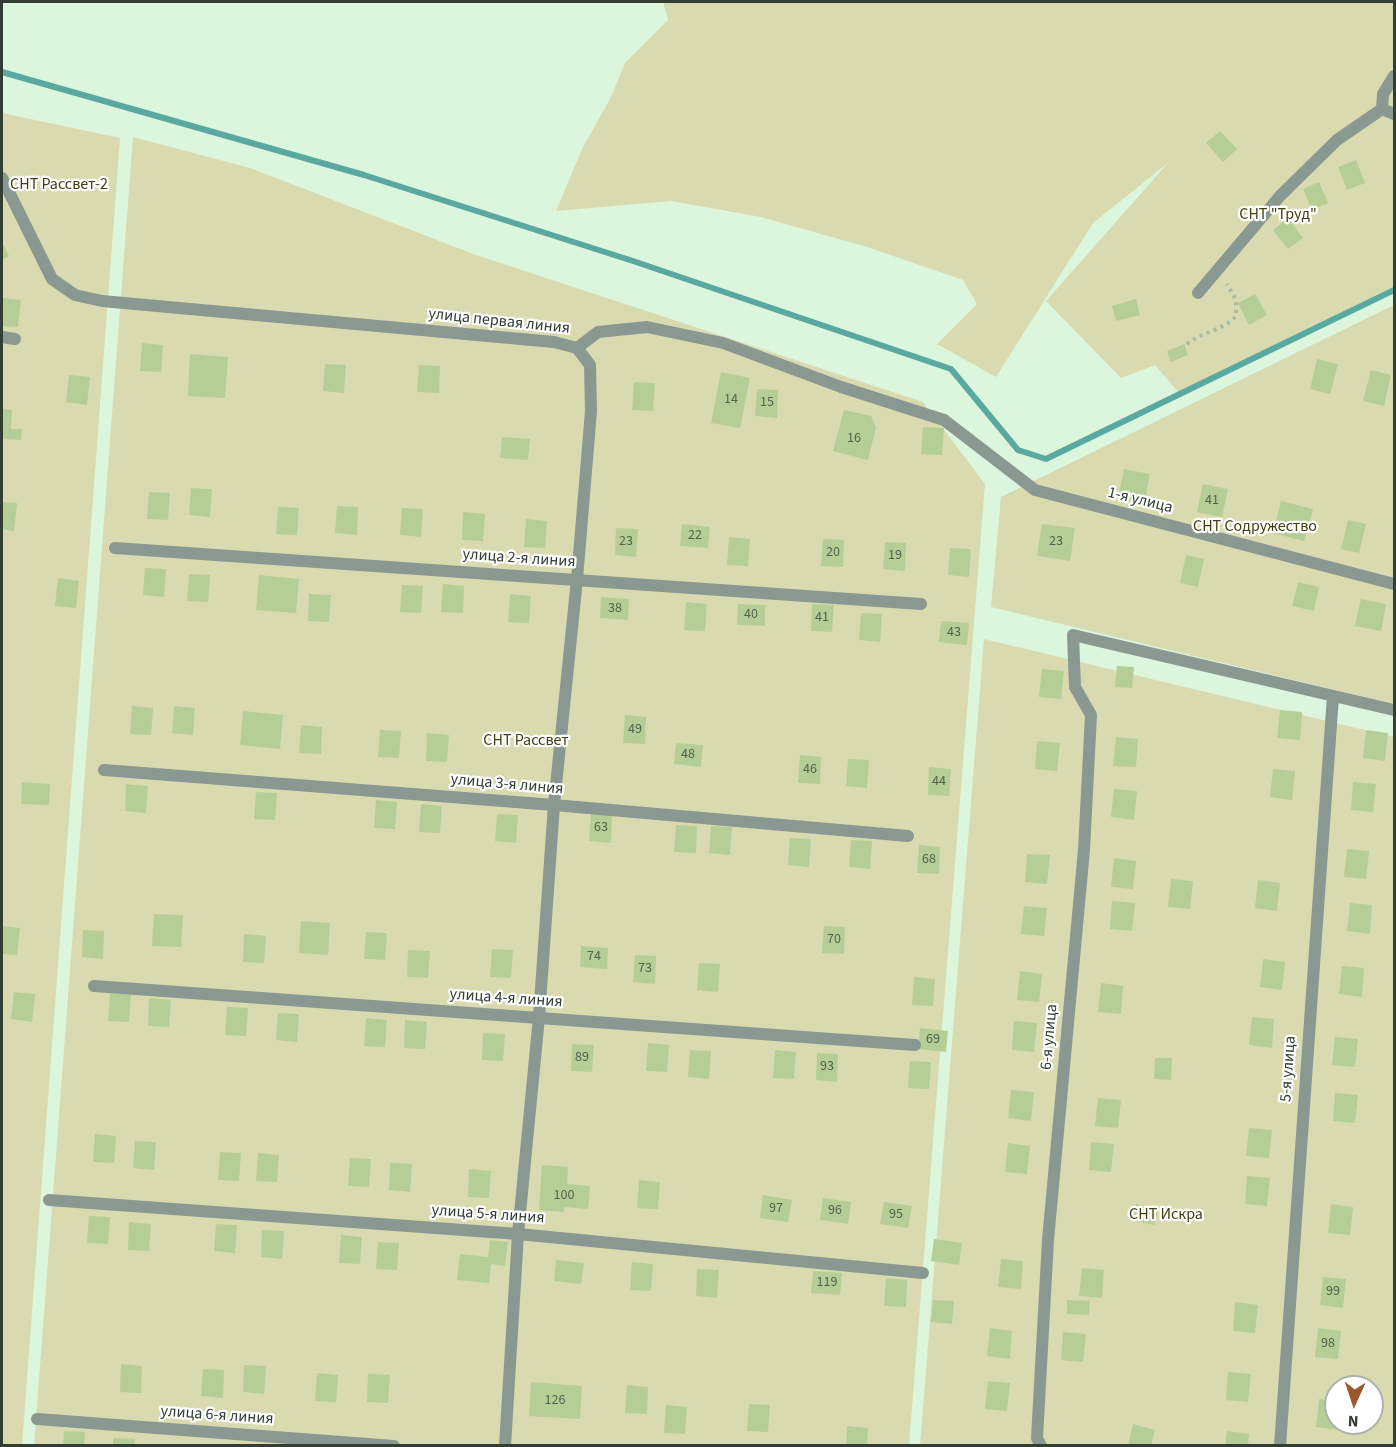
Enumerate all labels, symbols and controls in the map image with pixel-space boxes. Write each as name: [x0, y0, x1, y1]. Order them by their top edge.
park label: СНТ Рассвет-2: [10, 175, 108, 195]
park label: СНТ "Труд": [1239, 205, 1317, 225]
street label: улица первая линия: [427, 305, 571, 339]
house number: 14: [724, 392, 738, 408]
house number: 15: [760, 395, 774, 411]
house number: 16: [847, 431, 861, 447]
street label: 1-я улица: [1106, 484, 1174, 518]
house number: 41: [1205, 493, 1219, 509]
park label: СНТ Содружество: [1193, 517, 1317, 537]
house number: 22: [688, 528, 702, 544]
house number: 23: [619, 534, 633, 550]
house number: 23: [1049, 534, 1063, 550]
street label: улица 2-я линия: [462, 545, 576, 573]
house number: 20: [826, 545, 840, 561]
house number: 19: [888, 548, 902, 564]
house number: 38: [608, 601, 622, 617]
house number: 40: [744, 607, 758, 623]
house number: 41: [815, 610, 829, 626]
house number: 43: [947, 625, 961, 641]
house number: 49: [628, 722, 642, 738]
park label: СНТ Рассвет: [483, 731, 569, 751]
house number: 48: [681, 747, 695, 763]
house number: 46: [803, 762, 817, 778]
street label: улица 3-я линия: [450, 771, 564, 799]
house number: 44: [932, 774, 946, 790]
house number: 63: [594, 820, 608, 836]
house number: 68: [922, 852, 936, 868]
house number: 70: [827, 932, 841, 948]
house number: 74: [587, 949, 601, 965]
house number: 73: [638, 961, 652, 977]
street label: улица 4-я линия: [449, 985, 563, 1013]
street label: 6-я улица: [1038, 1003, 1062, 1071]
house number: 69: [926, 1032, 940, 1048]
street label: 5-я улица: [1277, 1035, 1301, 1103]
house number: 89: [575, 1050, 589, 1066]
house number: 93: [820, 1059, 834, 1075]
house number: 100: [554, 1188, 574, 1204]
street label: улица 5-я линия: [431, 1201, 545, 1229]
house number: 97: [769, 1201, 783, 1217]
house number: 96: [828, 1203, 842, 1219]
park label: СНТ Искра: [1129, 1205, 1203, 1225]
house number: 95: [889, 1207, 903, 1223]
house number: 119: [817, 1275, 837, 1291]
house number: 99: [1326, 1284, 1340, 1300]
house number: 98: [1321, 1336, 1335, 1352]
north arrow: [1324, 1375, 1384, 1435]
house number: 126: [545, 1393, 565, 1409]
street label: улица 6-я линия: [160, 1402, 274, 1430]
text: N: [1347, 1410, 1359, 1432]

